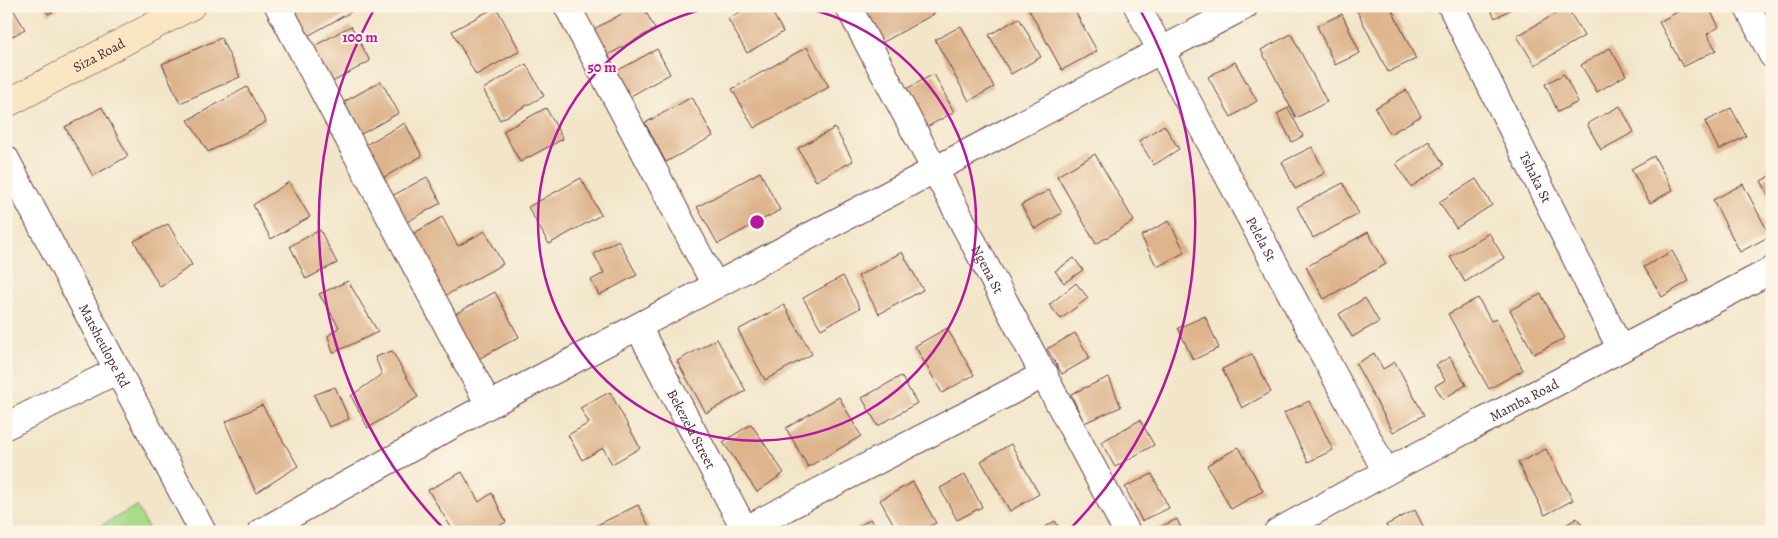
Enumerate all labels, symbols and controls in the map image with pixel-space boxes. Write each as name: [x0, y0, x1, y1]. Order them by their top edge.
text: 100 m: [342, 27, 378, 47]
street label: Siza Road: [70, 34, 129, 77]
text: 50 m: [587, 57, 617, 77]
street label: Tshaka St: [1515, 149, 1556, 207]
centre of rings: [748, 213, 766, 231]
street label: Pelela St: [1241, 213, 1281, 265]
street label: Ngena St: [967, 242, 1008, 297]
street label: Matsheulope Rd: [74, 301, 134, 392]
street label: Mamba Road: [1486, 374, 1562, 426]
street label: Bekezela Street: [662, 386, 720, 472]

